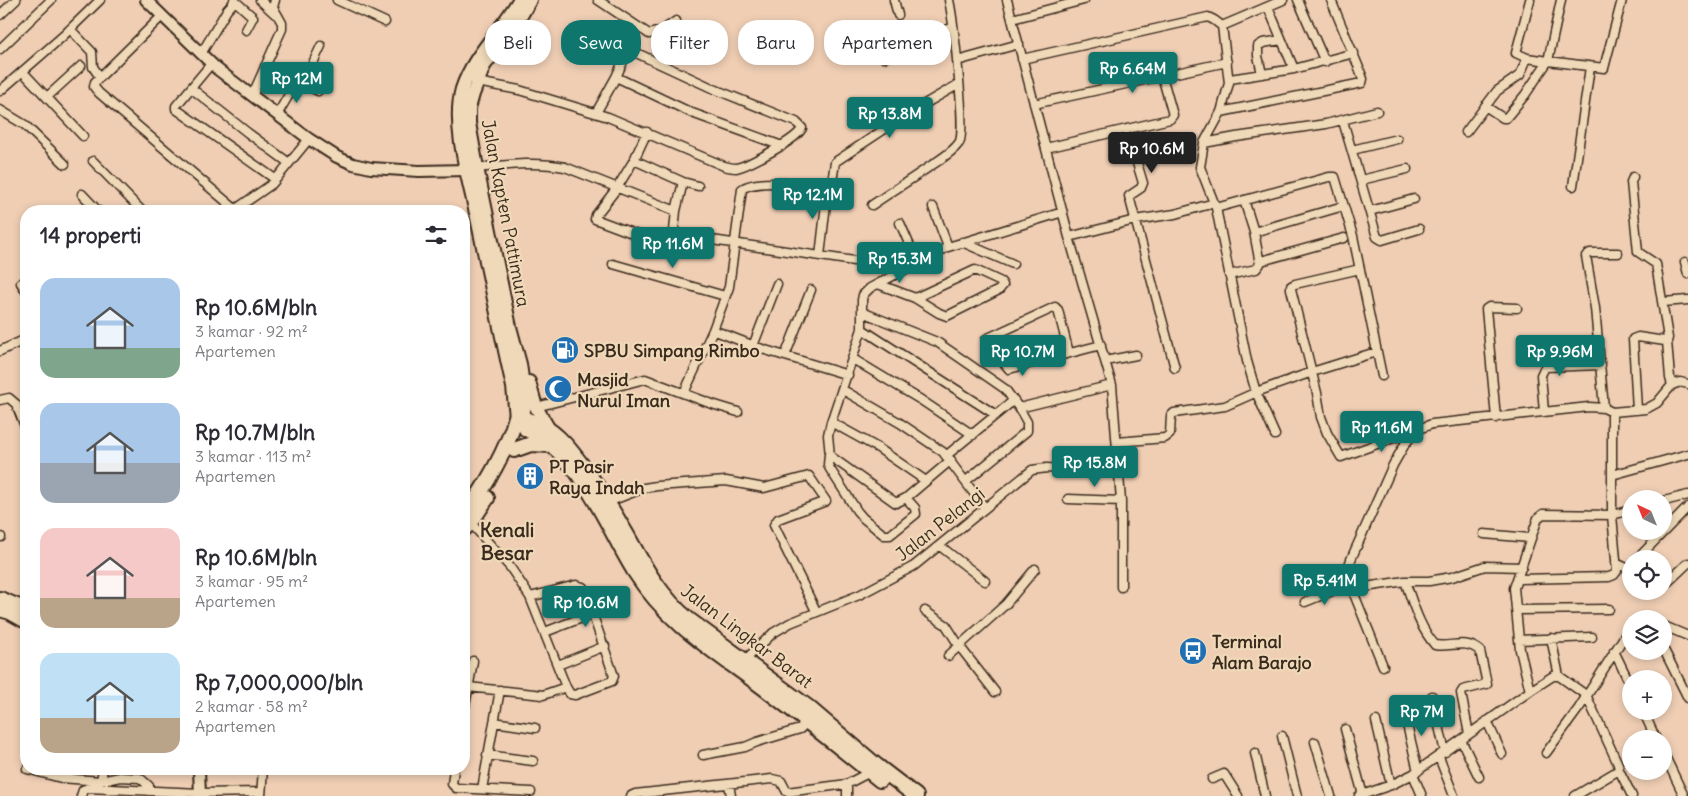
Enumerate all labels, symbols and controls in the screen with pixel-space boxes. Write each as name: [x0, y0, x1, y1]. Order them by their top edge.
chip: Beli: [485, 20, 551, 65]
chip: Sewa: [561, 20, 641, 65]
chip: Filter: [651, 20, 728, 65]
chip: Baru: [738, 20, 814, 65]
chip: Apartemen: [824, 20, 951, 65]
pin: Rp 6.64M: [1081, 52, 1185, 94]
text: Rp 6.64M: [1099, 58, 1167, 78]
pin: Rp 12M: [256, 62, 338, 104]
text: Rp 12M: [271, 68, 323, 88]
pin: Rp 13.8M: [838, 96, 942, 139]
text: Rp 13.8M: [858, 103, 922, 123]
street label: Jalan Kapten Pattimura: [477, 117, 535, 309]
pin: Rp 10.6M: [1100, 132, 1204, 174]
text: Rp 10.6M: [1119, 138, 1185, 158]
pin: Rp 12.1M: [761, 178, 865, 220]
text: Rp 12.1M: [783, 184, 843, 204]
icon: filters: [422, 221, 450, 249]
text: 14 properti: [40, 222, 141, 249]
pin: Rp 11.6M: [621, 226, 725, 269]
text: Rp 11.6M: [642, 233, 704, 253]
pin: Rp 15.3M: [848, 242, 952, 284]
text: Rp 15.3M: [868, 248, 932, 268]
text: Rp 10.6M/bln: [195, 294, 317, 321]
icon: home: [80, 298, 140, 358]
text: 3 kamar · 92 m²: [195, 321, 308, 341]
pin: Rp 10.7M: [971, 334, 1075, 377]
pin: Rp 9.96M: [1508, 334, 1612, 377]
fuel station icon: SPBU Simpang Rimbo: [550, 335, 580, 365]
place label: SPBU Simpang Rimbo: [584, 339, 760, 362]
text: Apartemen: [195, 341, 276, 361]
text: Rp 10.7M: [991, 341, 1055, 361]
text: Rp 9.96M: [1527, 341, 1593, 361]
place label: Masjid Nurul Iman: [577, 368, 671, 412]
mosque icon: Masjid Nurul Iman: [543, 374, 573, 404]
pin: Rp 11.6M: [1330, 410, 1434, 453]
text: Rp 11.6M: [1351, 417, 1413, 437]
text: Rp 10.7M/bln: [195, 419, 315, 446]
icon: home: [80, 423, 140, 483]
text: 3 kamar · 113 m²: [195, 446, 312, 466]
pin: Rp 15.8M: [1043, 446, 1147, 488]
text: Rp 15.8M: [1063, 452, 1127, 472]
place label: PT Pasir Raya Indah: [549, 455, 645, 499]
building icon: PT Pasir Raya Indah: [515, 461, 545, 491]
text: Apartemen: [195, 466, 276, 486]
street label: Jalan Pelangi: [891, 482, 989, 566]
north arrow: [1622, 490, 1672, 540]
map controls: [1622, 490, 1672, 780]
district label: Kenali Besar: [480, 517, 534, 565]
text: Rp 10.6M/bln: [195, 544, 317, 571]
icon: home: [80, 548, 140, 608]
button: locate: [1622, 550, 1672, 600]
pin: Rp 5.41M: [1273, 564, 1377, 606]
text: Rp 5.41M: [1293, 570, 1357, 590]
text: 3 kamar · 95 m²: [195, 571, 308, 591]
street label: Jalan Lingkar Barat: [677, 579, 817, 693]
pin: Rp 10.6M: [534, 586, 638, 628]
text: Apartemen: [195, 591, 276, 611]
text: Rp 10.6M: [553, 592, 619, 612]
button: layers: [1622, 610, 1672, 660]
place label: Terminal Alam Barajo: [1212, 630, 1312, 674]
bus stop icon: Terminal Alam Barajo: [1178, 636, 1208, 666]
text: Rp 7,000,000/bln: [195, 669, 363, 696]
button: +: [1622, 670, 1672, 720]
icon: home: [80, 673, 140, 733]
pin: Rp 7M: [1387, 694, 1457, 737]
text: 2 kamar · 58 m²: [195, 696, 308, 716]
text: Rp 7M: [1400, 701, 1444, 721]
text: Apartemen: [195, 716, 276, 736]
button: −: [1622, 730, 1672, 780]

